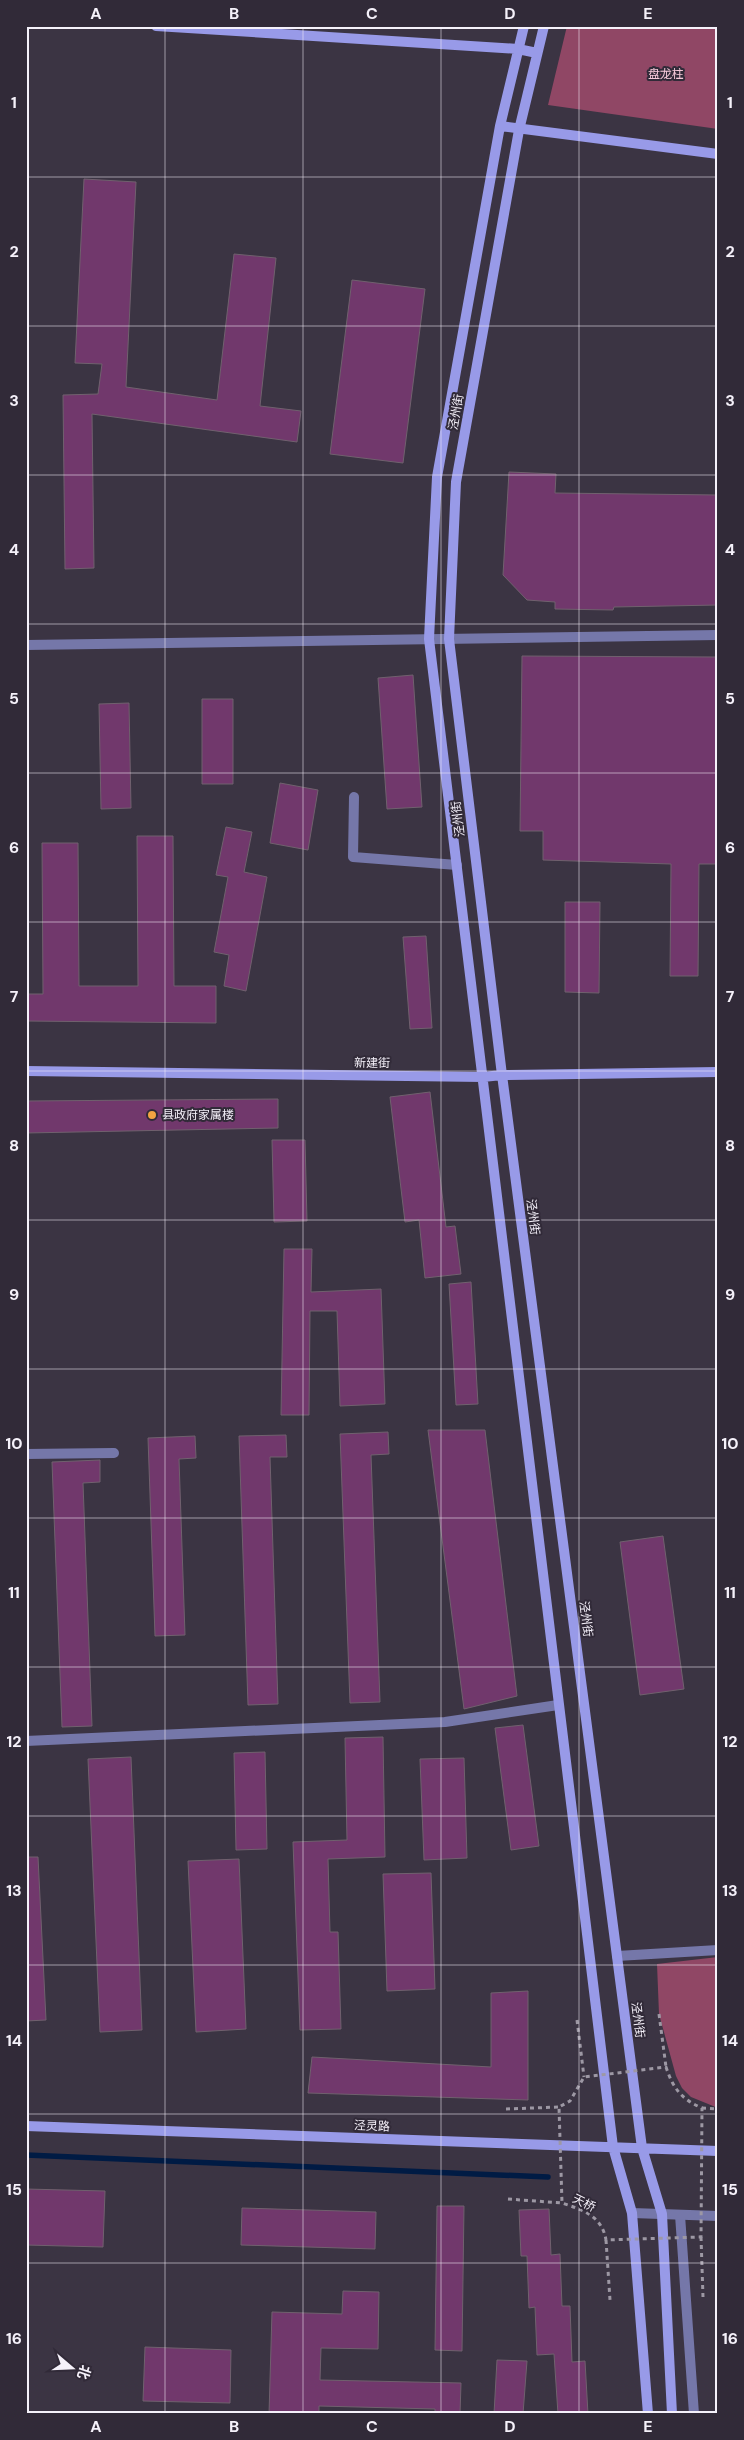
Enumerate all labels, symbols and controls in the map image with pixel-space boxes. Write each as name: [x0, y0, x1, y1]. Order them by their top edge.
text: A: [90, 3, 102, 24]
text: B: [229, 3, 239, 24]
text: C: [366, 3, 378, 24]
text: D: [504, 3, 516, 24]
text: E: [643, 3, 653, 24]
park label: 盘龙柱: [648, 66, 684, 82]
text: 1: [11, 92, 17, 113]
text: 1: [727, 92, 733, 113]
text: 2: [9, 241, 19, 262]
text: 2: [725, 241, 735, 262]
text: 3: [9, 390, 19, 411]
text: 3: [725, 390, 735, 411]
street label: 泾州街: [445, 393, 467, 431]
text: 4: [9, 539, 19, 560]
text: 4: [725, 539, 735, 560]
text: 5: [9, 688, 19, 709]
text: 5: [725, 688, 735, 709]
street label: 泾州街: [448, 800, 468, 838]
text: 6: [9, 837, 19, 858]
text: 6: [725, 837, 735, 858]
text: 7: [10, 986, 19, 1007]
text: 7: [726, 986, 735, 1007]
street label: 新建街: [354, 1055, 390, 1071]
place label: 县政府家属楼: [162, 1107, 234, 1123]
marker: 县政府家属楼: [146, 1109, 158, 1121]
text: 8: [9, 1135, 19, 1156]
text: 8: [725, 1135, 735, 1156]
street label: 泾州街: [523, 1198, 543, 1236]
text: 9: [9, 1284, 19, 1305]
text: 9: [725, 1284, 735, 1305]
text: 10: [5, 1433, 23, 1454]
text: 10: [721, 1433, 739, 1454]
text: 11: [8, 1582, 20, 1603]
text: 11: [724, 1582, 736, 1603]
street label: 泾州街: [576, 1600, 596, 1638]
text: 12: [6, 1731, 22, 1752]
text: 12: [722, 1731, 738, 1752]
text: 13: [6, 1880, 22, 1901]
text: 13: [722, 1880, 738, 1901]
street label: 泾州街: [628, 2001, 648, 2039]
text: 14: [6, 2030, 22, 2051]
text: 14: [722, 2030, 738, 2051]
street label: 泾灵路: [354, 2117, 390, 2135]
text: 15: [6, 2179, 22, 2200]
text: 15: [722, 2179, 738, 2200]
street label: 天桥: [570, 2191, 598, 2215]
text: 16: [6, 2328, 22, 2349]
text: 16: [722, 2328, 738, 2349]
north arrow: [48, 2342, 98, 2392]
text: 北: [74, 2363, 95, 2382]
text: A: [90, 2416, 102, 2437]
text: B: [229, 2416, 239, 2437]
text: C: [366, 2416, 378, 2437]
text: D: [504, 2416, 516, 2437]
text: E: [643, 2416, 653, 2437]

